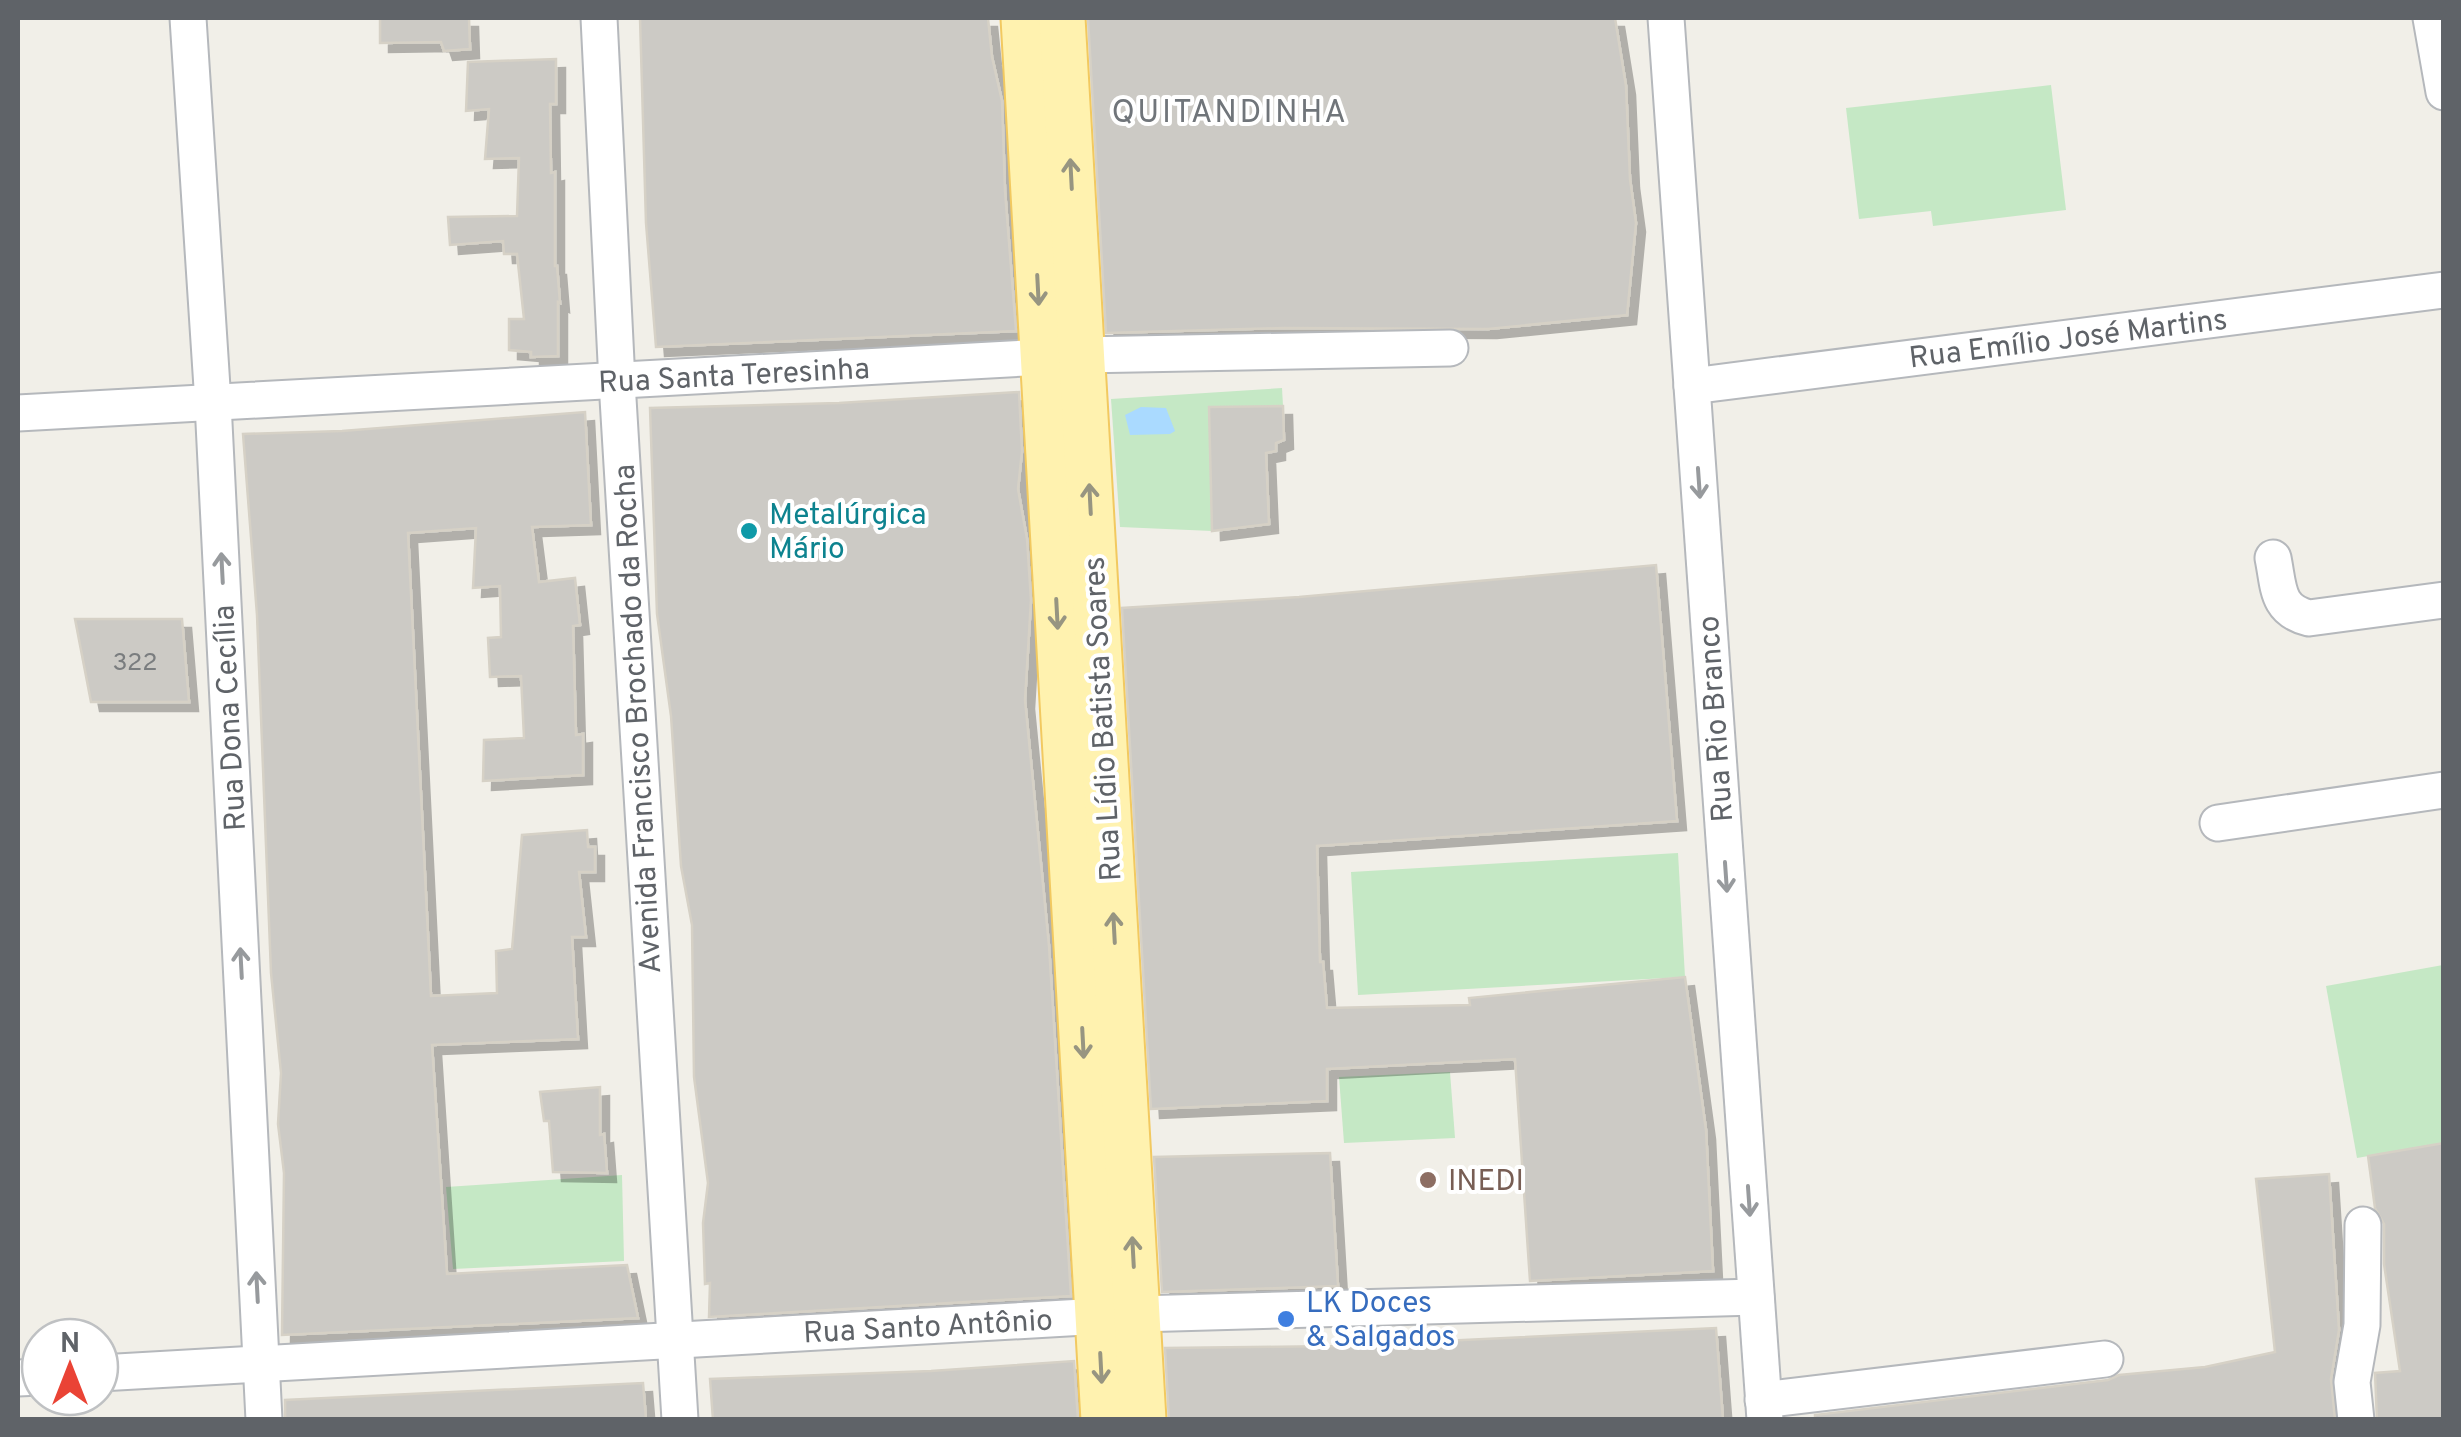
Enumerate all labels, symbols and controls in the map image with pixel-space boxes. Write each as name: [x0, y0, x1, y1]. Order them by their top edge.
district label: QUITANDINHA: [1111, 94, 1349, 134]
one-way arrow: [1061, 159, 1080, 191]
one-way arrow: [1029, 273, 1048, 305]
street label: Rua Emílio José Martins: [1907, 303, 2229, 378]
street label: Rua Santa Teresinha: [597, 352, 871, 403]
street label: Avenida Francisco Brochado da Rocha: [608, 463, 671, 975]
one-way arrow: [1690, 466, 1709, 498]
one-way arrow: [1080, 483, 1099, 515]
place label: Metalúrgica Mário: [769, 498, 927, 569]
marker: Metalúrgica Mário: [738, 520, 760, 542]
one-way arrow: [212, 553, 231, 585]
street label: Rua Lídio Batista Soares: [1078, 556, 1131, 882]
one-way arrow: [1048, 598, 1067, 630]
street label: Rua Dona Cecília: [207, 604, 256, 832]
street label: Rua Rio Branco: [1692, 614, 1743, 823]
house number: 322: [112, 648, 158, 680]
one-way arrow: [1717, 860, 1736, 892]
one-way arrow: [1104, 912, 1123, 944]
one-way arrow: [231, 947, 250, 979]
one-way arrow: [1074, 1027, 1093, 1059]
place label: INEDI: [1448, 1164, 1524, 1201]
marker: INEDI: [1417, 1169, 1439, 1191]
one-way arrow: [1740, 1185, 1759, 1217]
one-way arrow: [1123, 1237, 1142, 1269]
one-way arrow: [247, 1272, 266, 1304]
place label: LK Doces & Salgados: [1306, 1286, 1456, 1357]
street label: Rua Santo Antônio: [802, 1303, 1054, 1354]
marker: LK Doces & Salgados: [1275, 1308, 1297, 1330]
north arrow: [20, 1317, 120, 1417]
text: N: [60, 1327, 80, 1363]
one-way arrow: [1092, 1351, 1111, 1383]

